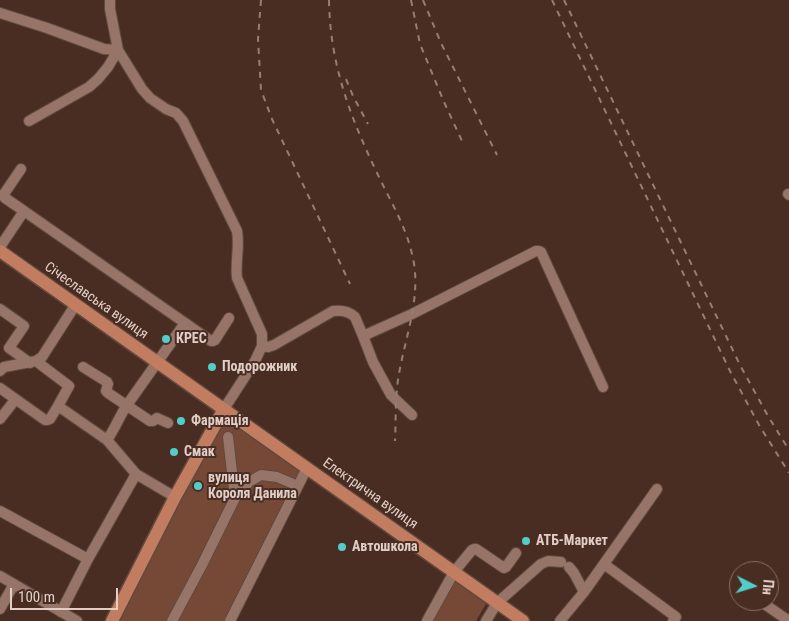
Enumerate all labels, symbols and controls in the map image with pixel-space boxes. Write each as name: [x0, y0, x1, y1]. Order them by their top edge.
street label: Січеславська вулиця: [41, 259, 151, 343]
place label: КРЕС: [176, 331, 207, 347]
marker: КРЕС: [160, 333, 172, 345]
place label: Подорожник: [222, 359, 297, 375]
marker: Подорожник: [206, 361, 218, 373]
place label: Фармація: [191, 413, 249, 429]
marker: Фармація: [175, 415, 187, 427]
place label: Смак: [184, 444, 215, 460]
marker: Смак: [168, 446, 180, 458]
street label: Електрична вулиця: [319, 455, 421, 533]
place label: вулиця Короля Данила: [208, 470, 297, 502]
marker: вулиця Короля Данила: [192, 480, 204, 492]
place label: АТБ-Маркет: [536, 533, 608, 549]
marker: АТБ-Маркет: [520, 535, 532, 547]
place label: Автошкола: [352, 539, 418, 555]
marker: Автошкола: [336, 541, 348, 553]
north arrow: [729, 561, 779, 611]
scale bar: [12, 578, 120, 610]
text: Пн: [759, 579, 777, 596]
text: 100 m: [18, 588, 55, 606]

